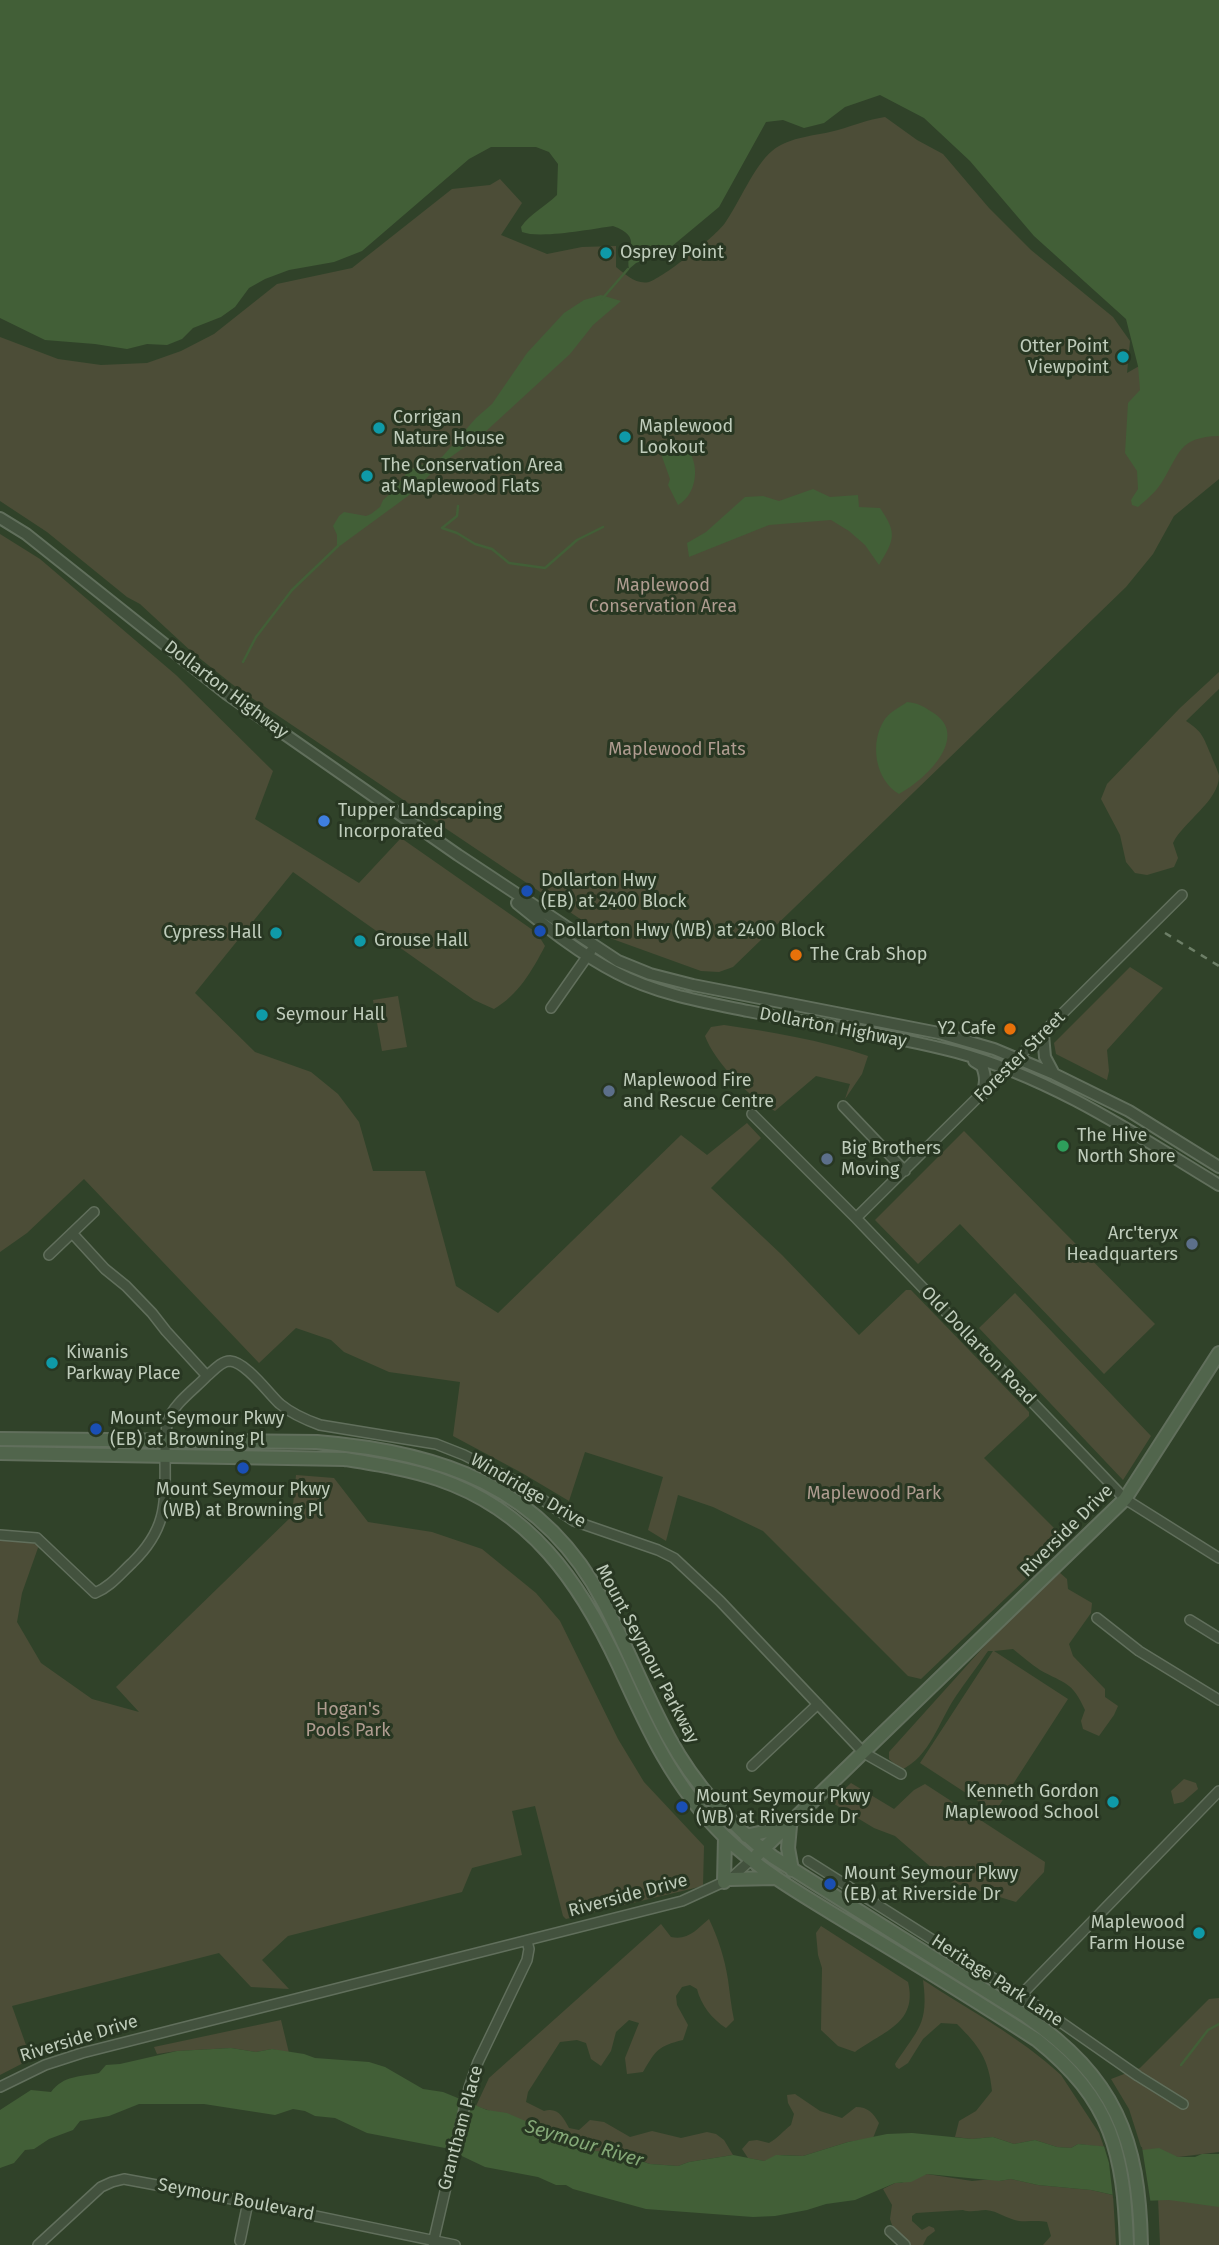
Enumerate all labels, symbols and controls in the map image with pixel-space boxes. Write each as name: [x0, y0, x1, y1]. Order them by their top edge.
place label: Osprey Point: [620, 242, 724, 264]
marker: Osprey Point: [598, 245, 614, 261]
place label: Otter Point Viewpoint: [1020, 336, 1109, 378]
marker: Otter Point Viewpoint: [1115, 349, 1131, 365]
place label: Corrigan Nature House: [393, 407, 504, 450]
place label: Maplewood Lookout: [639, 416, 733, 458]
marker: Corrigan Nature House: [371, 420, 387, 436]
marker: Maplewood Lookout: [617, 429, 633, 445]
place label: The Conservation Area at Maplewood Flats: [381, 455, 563, 498]
marker: The Conservation Area at Maplewood Flats: [359, 468, 375, 484]
park label: Maplewood Conservation Area: [589, 575, 737, 618]
street label: Dollarton Highway: [160, 636, 292, 744]
park label: Maplewood Flats: [608, 739, 746, 761]
place label: Tupper Landscaping Incorporated: [338, 800, 502, 842]
marker: Tupper Landscaping Incorporated: [316, 813, 332, 829]
place label: Dollarton Hwy (EB) at 2400 Block: [541, 870, 686, 912]
marker: Dollarton Hwy (EB) at 2400 Block: [519, 883, 535, 899]
place label: Dollarton Hwy (WB) at 2400 Block: [554, 920, 825, 942]
place label: Cypress Hall: [163, 922, 262, 944]
marker: Dollarton Hwy (WB) at 2400 Block: [532, 923, 548, 939]
marker: Cypress Hall: [268, 925, 284, 941]
place label: Grouse Hall: [374, 930, 468, 952]
marker: Grouse Hall: [352, 933, 368, 949]
place label: The Crab Shop: [810, 944, 927, 966]
marker: The Crab Shop: [788, 947, 804, 963]
street label: Dollarton Highway: [757, 1003, 909, 1053]
place label: Seymour Hall: [276, 1004, 385, 1026]
marker: Seymour Hall: [254, 1007, 270, 1023]
street label: Forester Street: [970, 1007, 1070, 1107]
place label: Y2 Cafe: [937, 1018, 996, 1040]
marker: Y2 Cafe: [1002, 1021, 1018, 1037]
place label: Maplewood Fire and Rescue Centre: [623, 1070, 774, 1112]
marker: Maplewood Fire and Rescue Centre: [601, 1083, 617, 1099]
place label: The Hive North Shore: [1077, 1125, 1176, 1168]
place label: Big Brothers Moving: [841, 1138, 941, 1180]
marker: The Hive North Shore: [1055, 1138, 1071, 1154]
marker: Big Brothers Moving: [819, 1151, 835, 1167]
place label: Arc'teryx Headquarters: [1066, 1223, 1178, 1266]
marker: Arc'teryx Headquarters: [1184, 1236, 1200, 1252]
street label: Old Dollarton Road: [916, 1282, 1040, 1410]
place label: Kiwanis Parkway Place: [66, 1342, 181, 1384]
marker: Kiwanis Parkway Place: [44, 1355, 60, 1371]
place label: Mount Seymour Pkwy (EB) at Browning Pl: [110, 1408, 284, 1450]
marker: Mount Seymour Pkwy (EB) at Browning Pl: [88, 1421, 104, 1437]
street label: Windridge Drive: [466, 1449, 590, 1533]
marker: Mount Seymour Pkwy (WB) at Browning Pl: [235, 1460, 251, 1476]
place label: Mount Seymour Pkwy (WB) at Browning Pl: [156, 1479, 330, 1522]
street label: Riverside Drive: [1016, 1480, 1118, 1582]
park label: Maplewood Park: [807, 1483, 941, 1505]
street label: Mount Seymour Parkway: [591, 1561, 703, 1747]
park label: Hogan's Pools Park: [306, 1699, 390, 1742]
place label: Kenneth Gordon Maplewood School: [945, 1781, 1099, 1824]
place label: Mount Seymour Pkwy (WB) at Riverside Dr: [696, 1786, 870, 1828]
marker: Kenneth Gordon Maplewood School: [1105, 1794, 1121, 1810]
marker: Mount Seymour Pkwy (WB) at Riverside Dr: [674, 1799, 690, 1815]
place label: Mount Seymour Pkwy (EB) at Riverside Dr: [844, 1863, 1018, 1906]
street label: Riverside Drive: [566, 1870, 690, 1922]
marker: Mount Seymour Pkwy (EB) at Riverside Dr: [822, 1876, 838, 1892]
place label: Maplewood Farm House: [1089, 1912, 1185, 1954]
marker: Maplewood Farm House: [1191, 1925, 1207, 1941]
street label: Heritage Park Lane: [927, 1930, 1067, 2032]
street label: Riverside Drive: [17, 2011, 141, 2067]
street label: Grantham Place: [434, 2063, 488, 2193]
water label: Seymour River: [522, 2115, 646, 2173]
street label: Seymour Boulevard: [156, 2174, 316, 2226]

